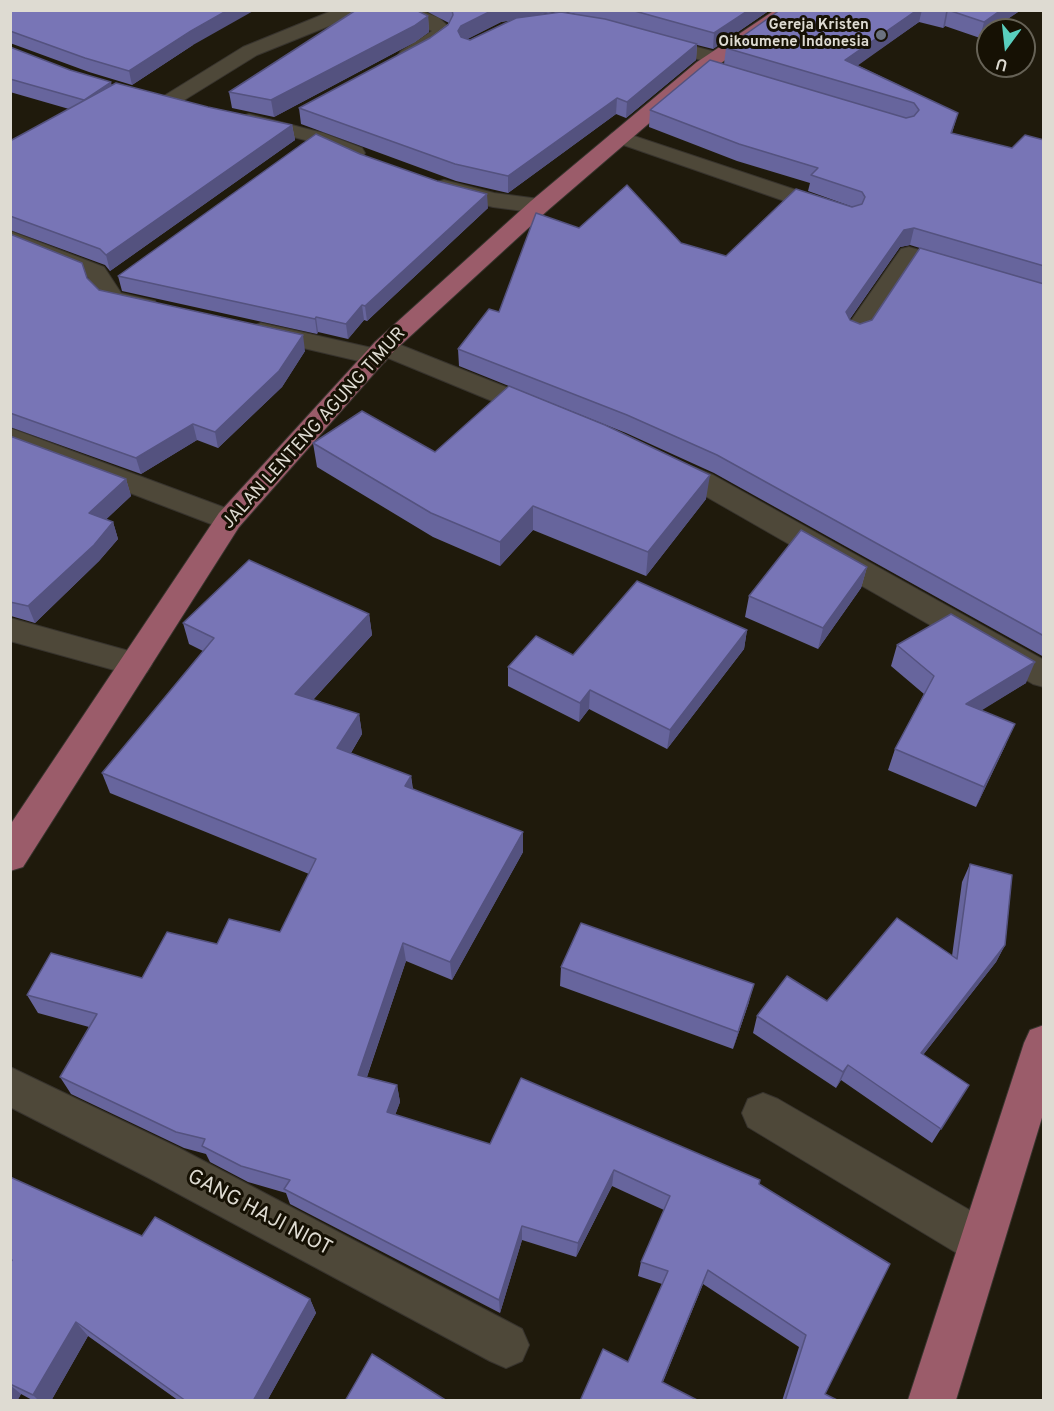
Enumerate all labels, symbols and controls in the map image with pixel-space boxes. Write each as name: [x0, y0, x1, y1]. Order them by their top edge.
place label: Gereja Kristen Oikoumene Indonesia: [718, 17, 869, 52]
north arrow: [976, 18, 1036, 78]
marker: Gereja Kristen Oikoumene Indonesia: [874, 28, 888, 42]
text: U: [994, 52, 1010, 75]
street label: JALAN LENTENG AGUNG TIMUR: [219, 324, 411, 534]
street label: GANG HAJI NIOT: [182, 1165, 336, 1263]

